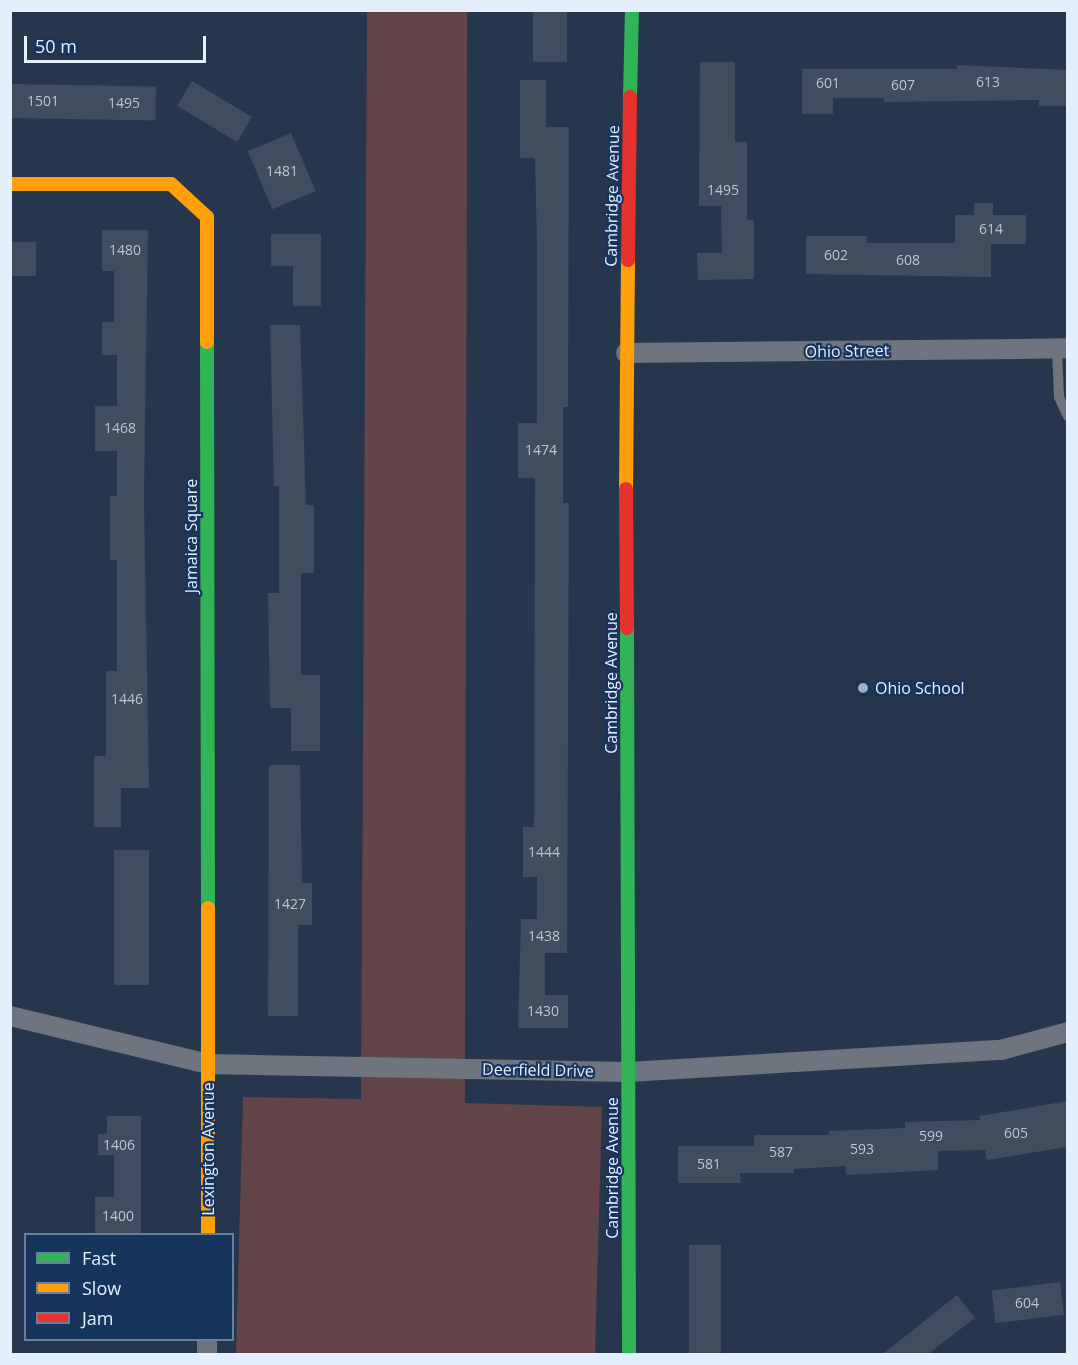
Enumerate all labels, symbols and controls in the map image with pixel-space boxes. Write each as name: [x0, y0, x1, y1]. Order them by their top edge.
scale bar: [27, 24, 208, 62]
text: 50 m: [35, 34, 77, 58]
house number: 613: [976, 74, 1000, 90]
house number: 601: [816, 75, 840, 91]
house number: 607: [891, 77, 915, 93]
house number: 1501: [27, 93, 59, 109]
house number: 1495: [108, 95, 140, 111]
street label: Cambridge Avenue: [601, 125, 623, 267]
house number: 1481: [266, 163, 298, 179]
house number: 1495: [707, 182, 739, 198]
house number: 614: [979, 221, 1003, 237]
house number: 1480: [109, 242, 141, 258]
house number: 602: [824, 247, 848, 263]
house number: 608: [896, 252, 920, 268]
street label: Ohio Street: [804, 341, 890, 361]
house number: 1468: [104, 420, 136, 436]
house number: 1474: [525, 442, 557, 458]
street label: Jamaica Square: [181, 479, 201, 593]
street label: Cambridge Avenue: [601, 612, 621, 754]
place label: Ohio School: [875, 678, 965, 698]
marker: Ohio School: [856, 681, 870, 695]
house number: 1446: [111, 691, 143, 707]
house number: 1444: [528, 844, 560, 860]
house number: 1427: [274, 896, 306, 912]
house number: 1438: [528, 928, 560, 944]
house number: 1430: [527, 1003, 559, 1019]
street label: Deerfield Drive: [482, 1059, 594, 1081]
street label: Lexington Avenue: [198, 1082, 218, 1216]
street label: Cambridge Avenue: [602, 1097, 622, 1239]
house number: 605: [1004, 1125, 1028, 1141]
house number: 599: [919, 1128, 943, 1144]
house number: 1406: [103, 1137, 135, 1153]
house number: 593: [850, 1141, 874, 1157]
house number: 587: [769, 1144, 793, 1160]
house number: 581: [697, 1156, 721, 1172]
house number: 1400: [102, 1208, 134, 1224]
legend: [24, 1233, 234, 1341]
text: Fast: [82, 1246, 116, 1270]
text: Slow: [82, 1276, 121, 1300]
house number: 604: [1015, 1295, 1039, 1311]
text: Jam: [82, 1306, 114, 1330]

